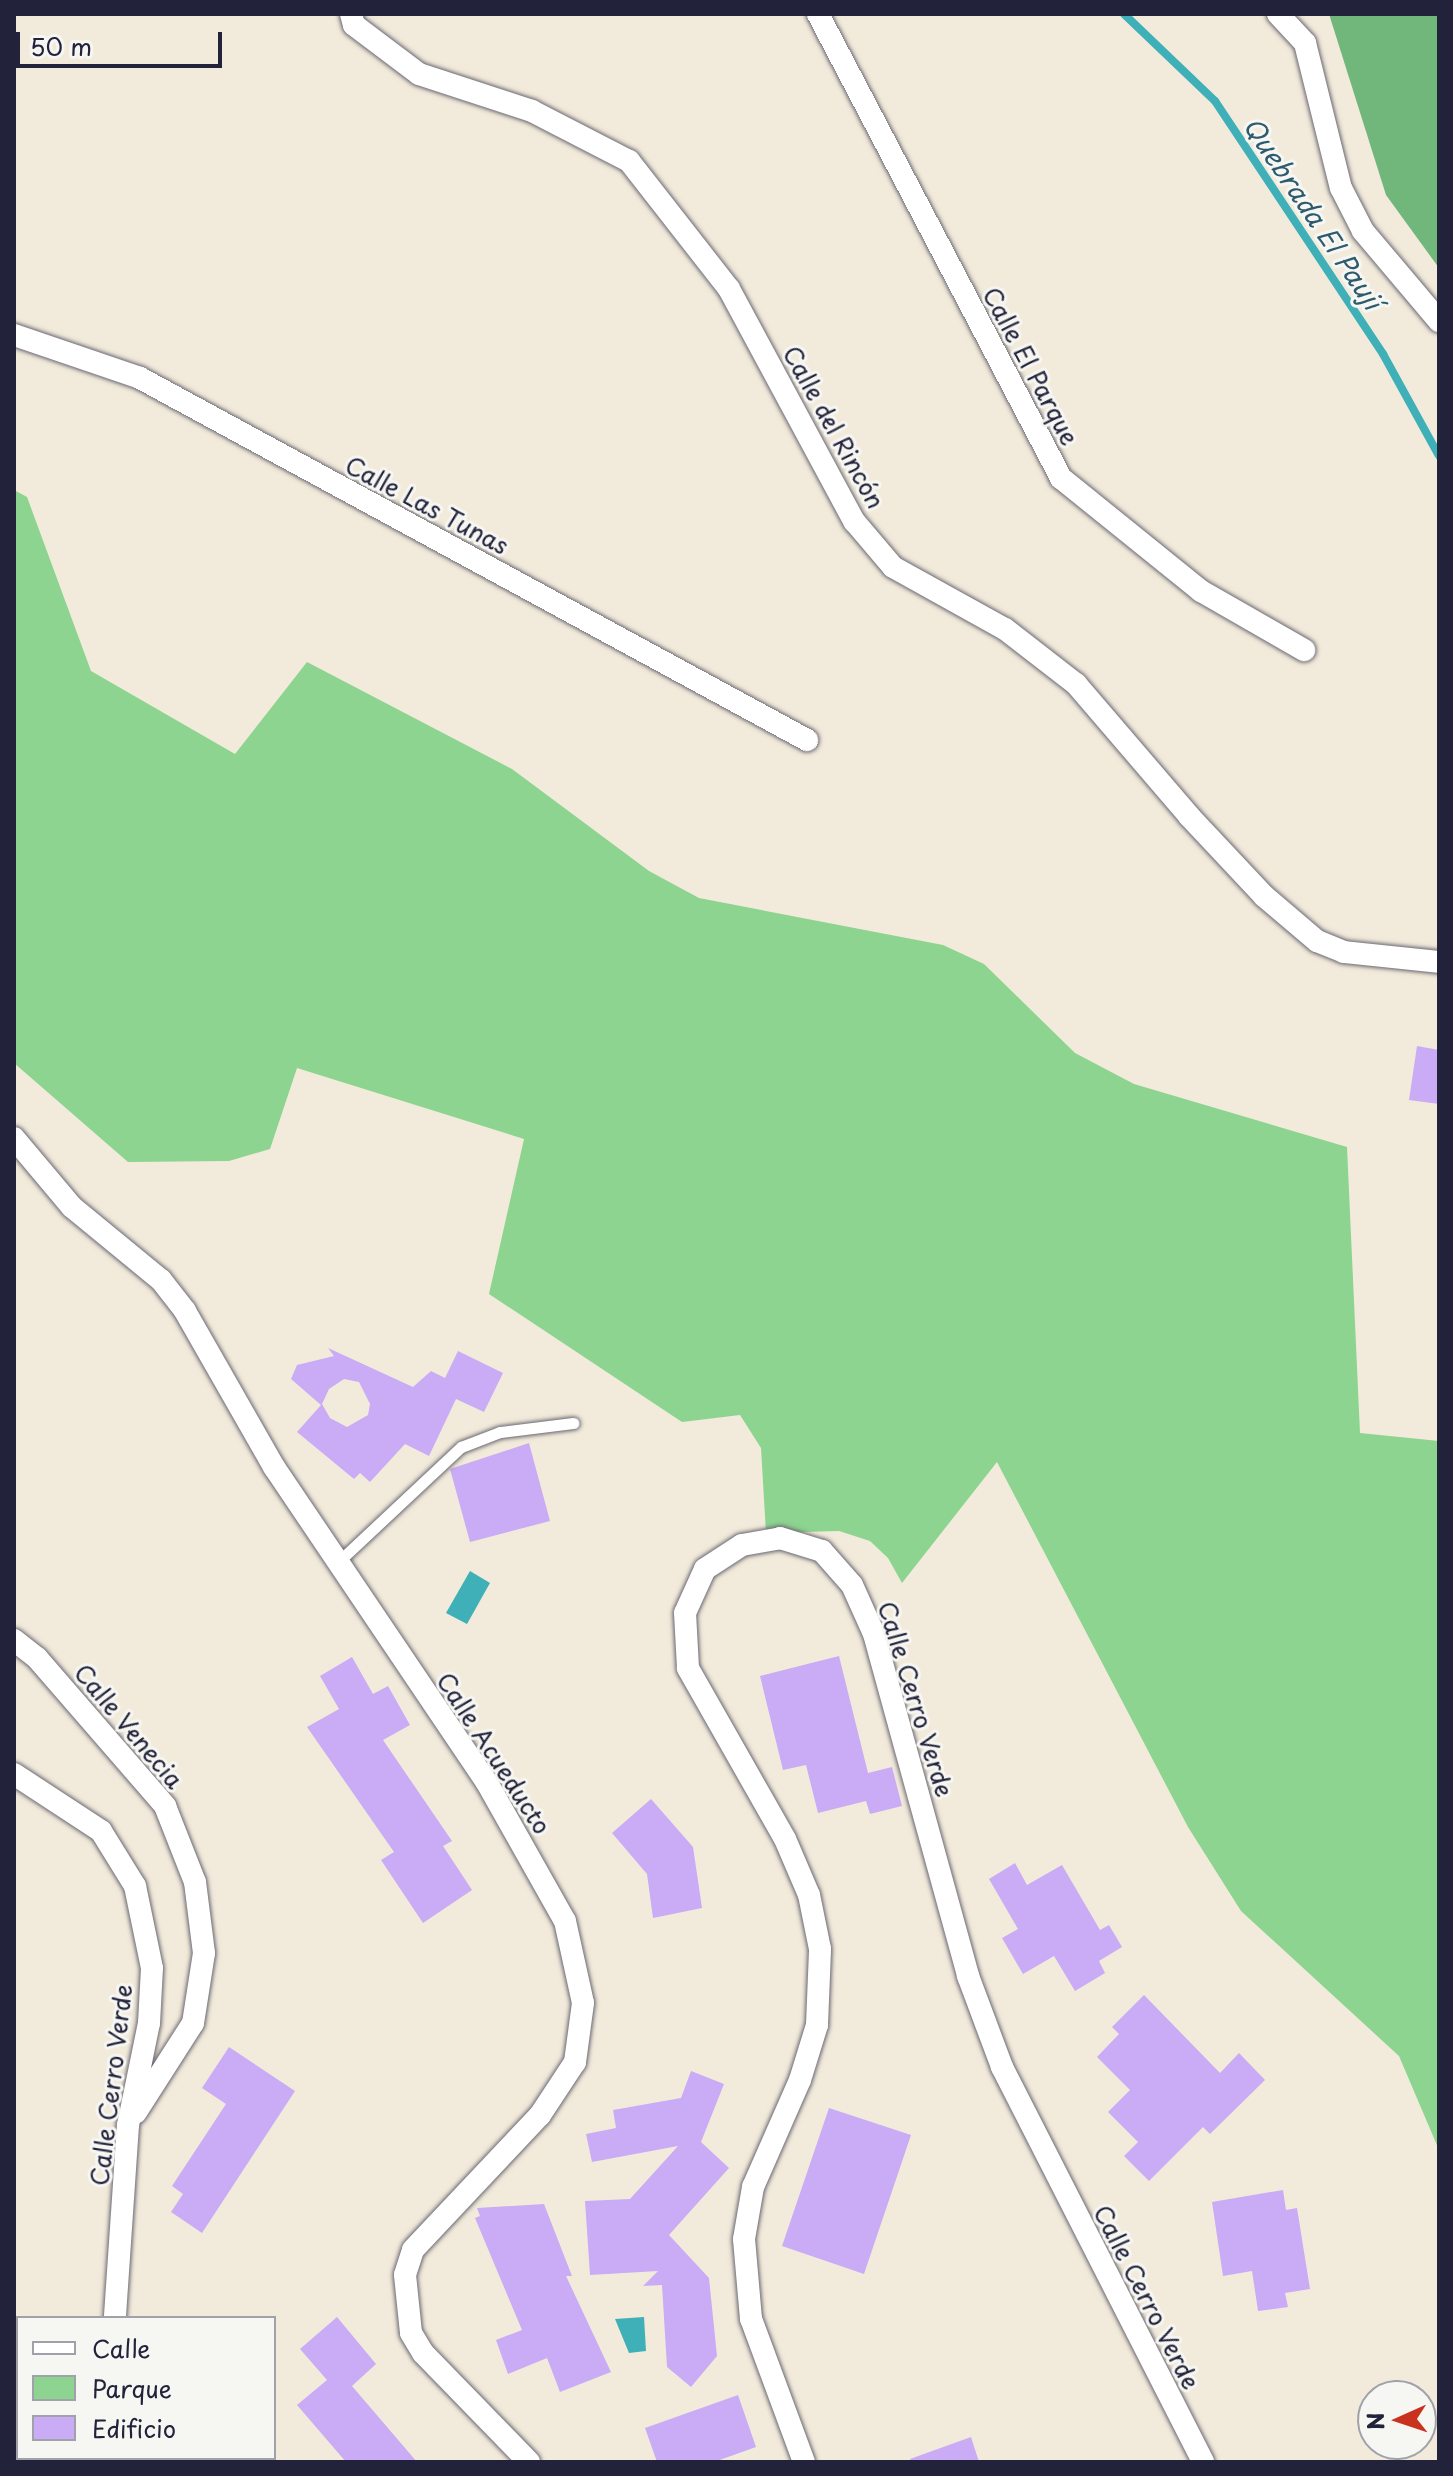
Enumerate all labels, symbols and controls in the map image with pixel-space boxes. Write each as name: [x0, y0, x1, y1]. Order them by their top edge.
scale bar: [20, 16, 226, 66]
text: 50 m: [30, 28, 92, 64]
water label: Quebrada El Paují: [1237, 111, 1389, 315]
street label: Calle El Parque: [977, 282, 1085, 450]
street label: Calle del Rincón: [777, 339, 891, 515]
street label: Calle Las Tunas: [340, 450, 514, 560]
street label: Calle Cerro Verde: [872, 1597, 960, 1801]
street label: Calle Venecia: [68, 1657, 190, 1795]
street label: Calle Acueducto: [431, 1667, 557, 1839]
street label: Calle Cerro Verde: [84, 1982, 138, 2188]
street label: Calle Cerro Verde: [1088, 2200, 1206, 2394]
legend: [16, 2316, 276, 2460]
text: Calle: [92, 2330, 150, 2366]
text: Parque: [92, 2370, 172, 2406]
north arrow: [1357, 2380, 1437, 2460]
text: Edificio: [92, 2410, 176, 2446]
text: N: [1358, 2412, 1391, 2431]

